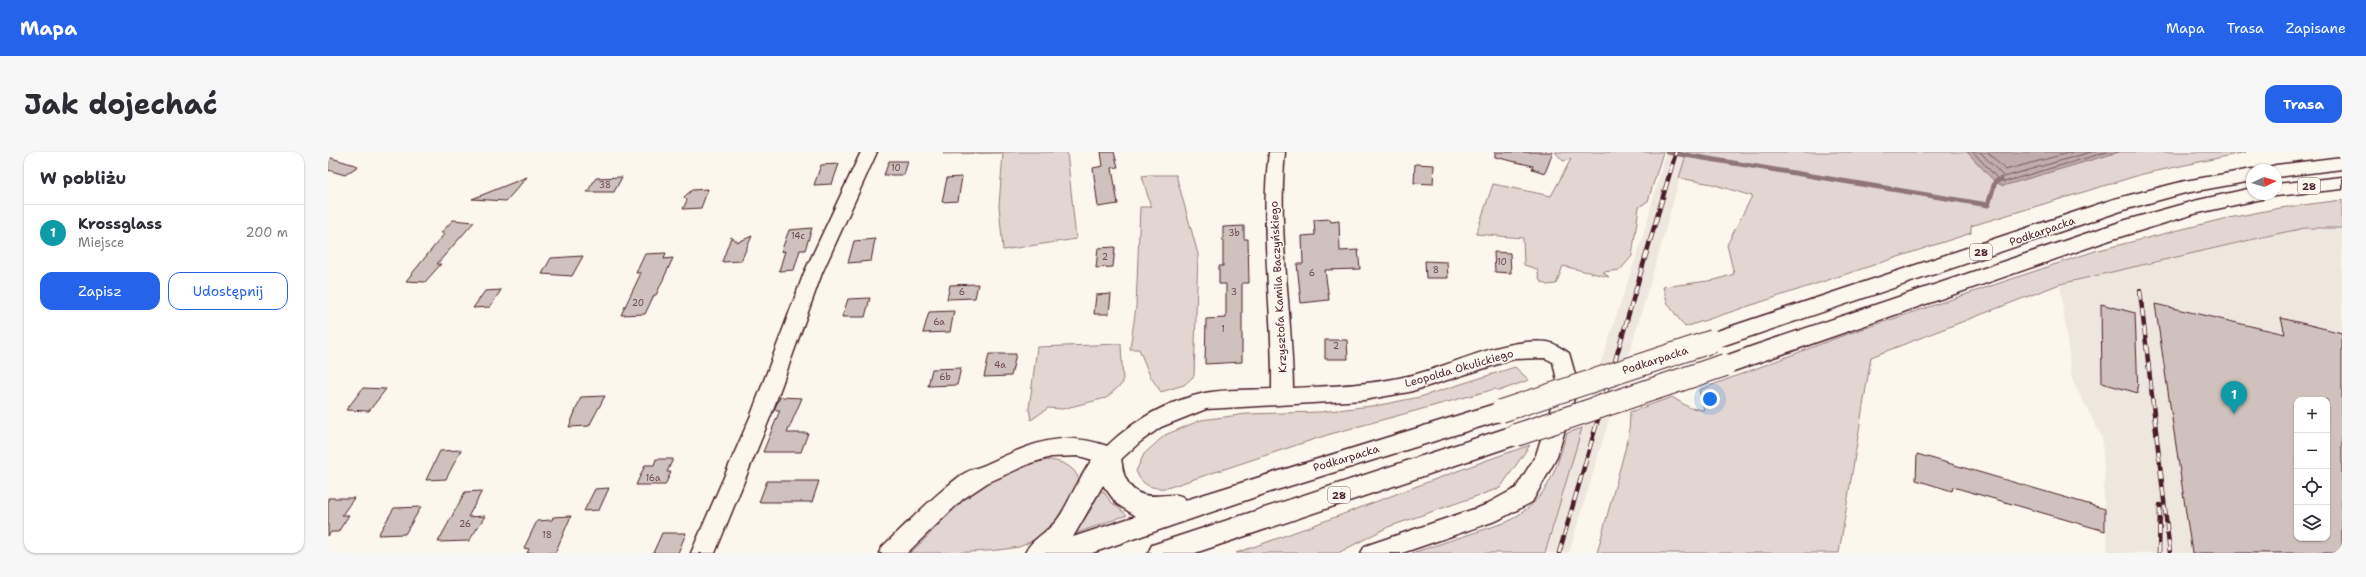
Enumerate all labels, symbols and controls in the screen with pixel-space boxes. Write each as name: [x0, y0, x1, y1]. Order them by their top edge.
text: Mapa: [20, 16, 77, 41]
text: Mapa: [2166, 19, 2205, 37]
text: Trasa: [2227, 19, 2264, 37]
text: Zapisane: [2286, 19, 2346, 37]
text: Jak dojechać: [24, 85, 218, 123]
button: Trasa: [2265, 85, 2342, 123]
house number: 10: [891, 162, 901, 174]
north arrow: [2246, 164, 2282, 200]
text: W pobliżu: [40, 167, 126, 189]
road number: 28: [2298, 178, 2320, 194]
house number: 38: [599, 179, 611, 191]
street label: Krzysztofa Kamila Baczyńskiego: [1266, 200, 1290, 373]
street label: Podkarpacka: [2007, 213, 2077, 250]
text: Krossglass: [78, 214, 162, 234]
text: 1: [50, 224, 56, 241]
text: 200 m: [246, 224, 288, 241]
house number: 3b: [1228, 227, 1240, 239]
house number: 14c: [791, 230, 806, 242]
text: Miejsce: [78, 234, 124, 251]
road number: 28: [1970, 244, 1992, 260]
house number: 2: [1102, 251, 1108, 263]
house number: 10: [1497, 256, 1507, 268]
house number: 8: [1433, 264, 1439, 276]
house number: 6: [1309, 267, 1315, 279]
button: Zapisz: [40, 272, 160, 310]
button: Udostępnij: [168, 272, 288, 310]
house number: 6: [959, 286, 965, 298]
house number: 3: [1231, 286, 1237, 298]
house number: 20: [632, 297, 644, 309]
house number: 6a: [933, 316, 945, 328]
house number: 1: [1221, 323, 1225, 335]
house number: 2: [1333, 340, 1339, 352]
street label: Podkarpacka: [1620, 343, 1690, 378]
street label: Leopolda Okulickiego: [1403, 346, 1516, 391]
house number: 4a: [994, 359, 1006, 371]
house number: 6b: [939, 371, 951, 383]
pin: 1: [2221, 381, 2247, 414]
your location: [1700, 389, 1720, 409]
map controls: [2294, 397, 2330, 541]
button: +: [2294, 397, 2330, 433]
button: −: [2294, 433, 2330, 469]
street label: Podkarpacka: [1311, 441, 1381, 476]
button: locate: [2294, 469, 2330, 505]
house number: 16a: [645, 472, 661, 484]
road number: 28: [1328, 487, 1350, 503]
button: layers: [2294, 505, 2330, 541]
house number: 26: [459, 518, 471, 530]
house number: 18: [542, 529, 552, 541]

